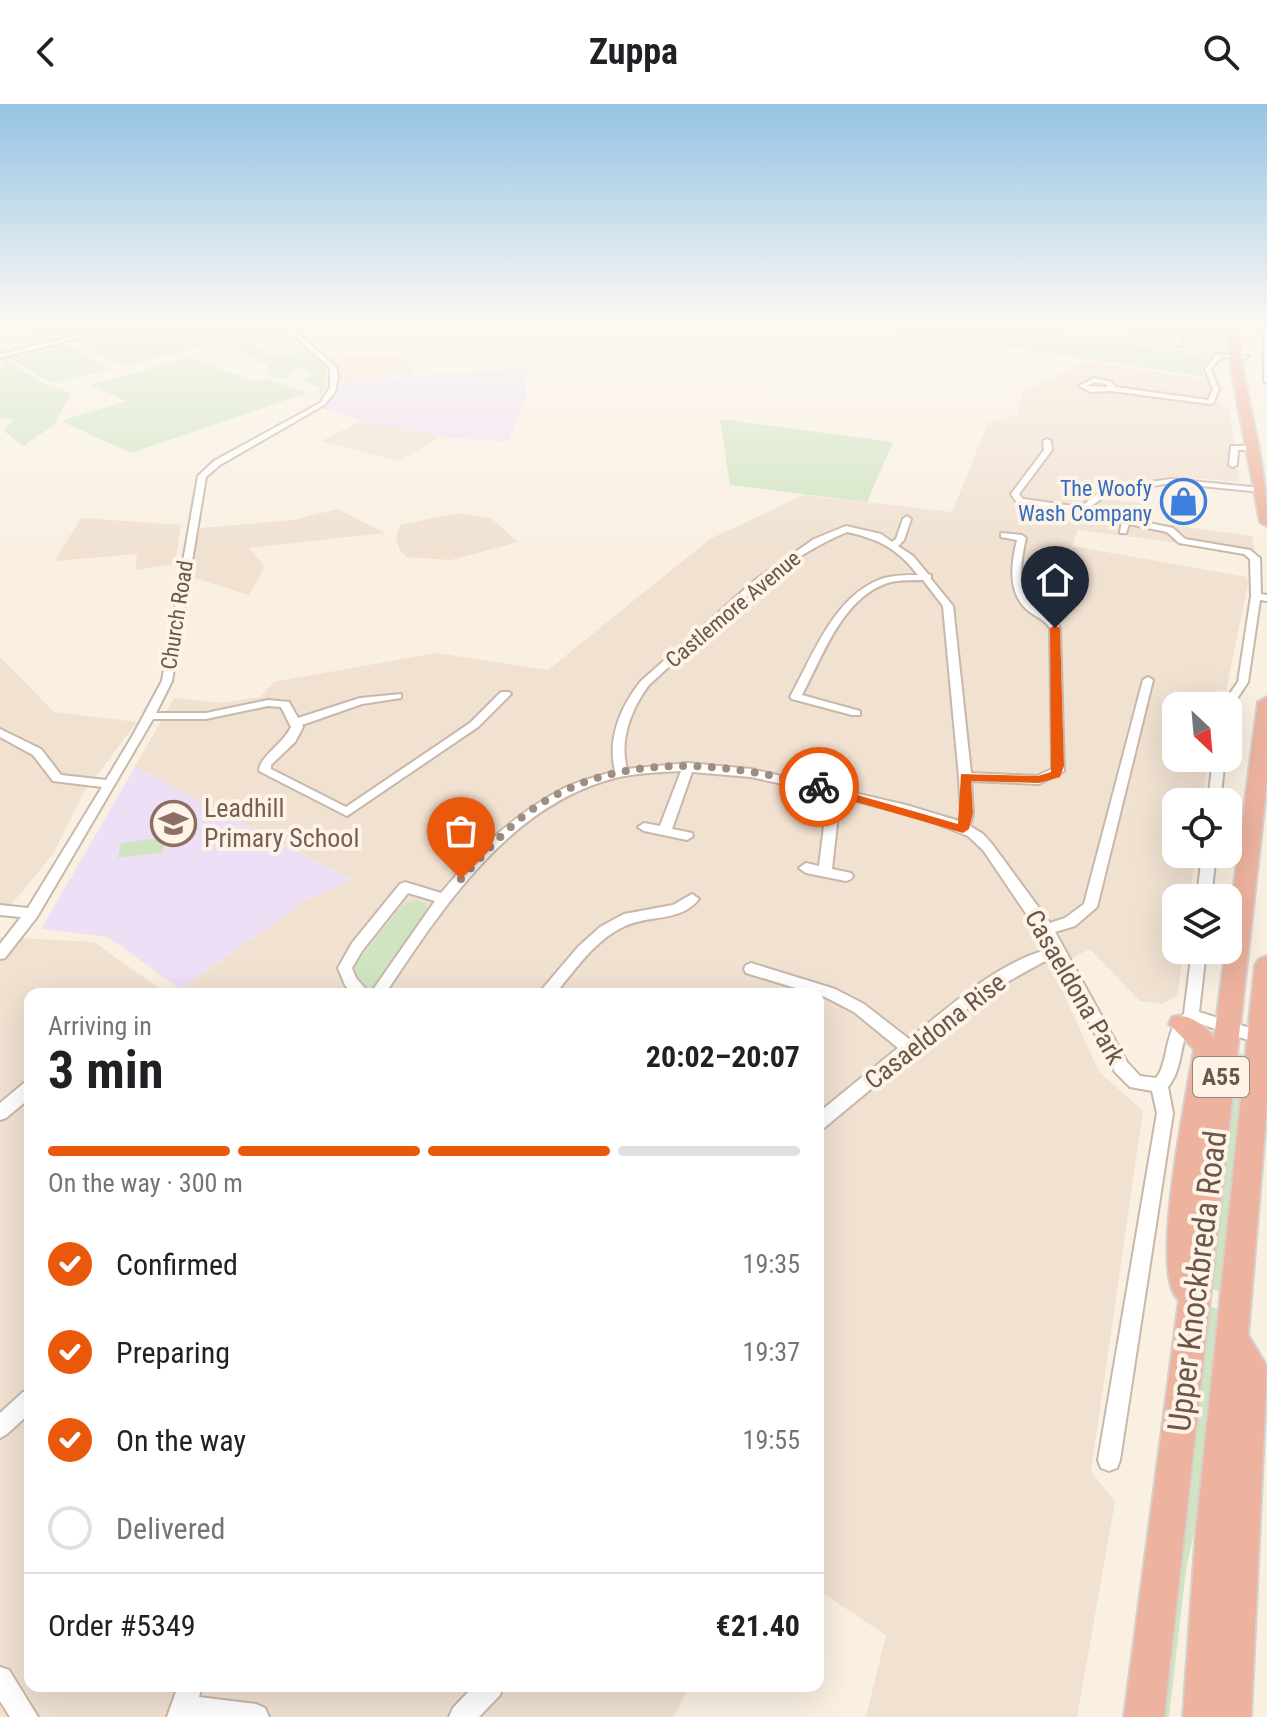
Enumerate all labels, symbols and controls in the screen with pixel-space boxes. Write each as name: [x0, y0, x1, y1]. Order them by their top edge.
icon: back: [24, 30, 68, 74]
icon: search: [1199, 30, 1243, 74]
text: Zuppa: [589, 31, 678, 73]
place label: The Woofy Wash Company: [1018, 476, 1152, 526]
shop icon: The Woofy Wash Company: [1159, 477, 1207, 525]
street label: Castlemore Avenue: [661, 546, 805, 672]
pin: [1021, 546, 1089, 628]
icon: home: [1033, 558, 1077, 602]
street label: Church Road: [156, 559, 198, 671]
north arrow: [1162, 692, 1242, 772]
map controls: [1162, 692, 1242, 964]
courier: [779, 747, 859, 827]
icon: bike: [797, 765, 841, 809]
button: locate: [1162, 788, 1242, 868]
place label: Leadhill Primary School: [204, 793, 359, 853]
pin: [427, 797, 495, 879]
school or university icon: Leadhill Primary School: [149, 799, 197, 847]
icon: bag: [439, 809, 483, 853]
button: layers: [1162, 884, 1242, 964]
street label: Casaeldona Park: [1019, 905, 1131, 1070]
street label: Casaeldona Rise: [859, 967, 1011, 1095]
text: Arriving in: [48, 1011, 152, 1041]
text: 20:02–20:07: [646, 1039, 800, 1074]
text: 3 min: [48, 1040, 164, 1101]
road number: A55: [1193, 1057, 1249, 1097]
street label: Upper Knockbreda Road: [1160, 1129, 1234, 1433]
text: On the way · 300 m: [48, 1168, 243, 1198]
icon: check: [48, 1242, 92, 1286]
text: Confirmed: [116, 1247, 238, 1282]
text: 19:35: [743, 1249, 800, 1279]
icon: check: [48, 1330, 92, 1374]
text: Preparing: [116, 1335, 230, 1370]
text: 19:37: [743, 1337, 800, 1367]
icon: check: [48, 1418, 92, 1462]
text: On the way: [116, 1423, 246, 1458]
text: 19:55: [743, 1425, 800, 1455]
text: Delivered: [116, 1511, 225, 1546]
text: Order #5349: [48, 1608, 196, 1643]
text: €21.40: [715, 1608, 800, 1643]

